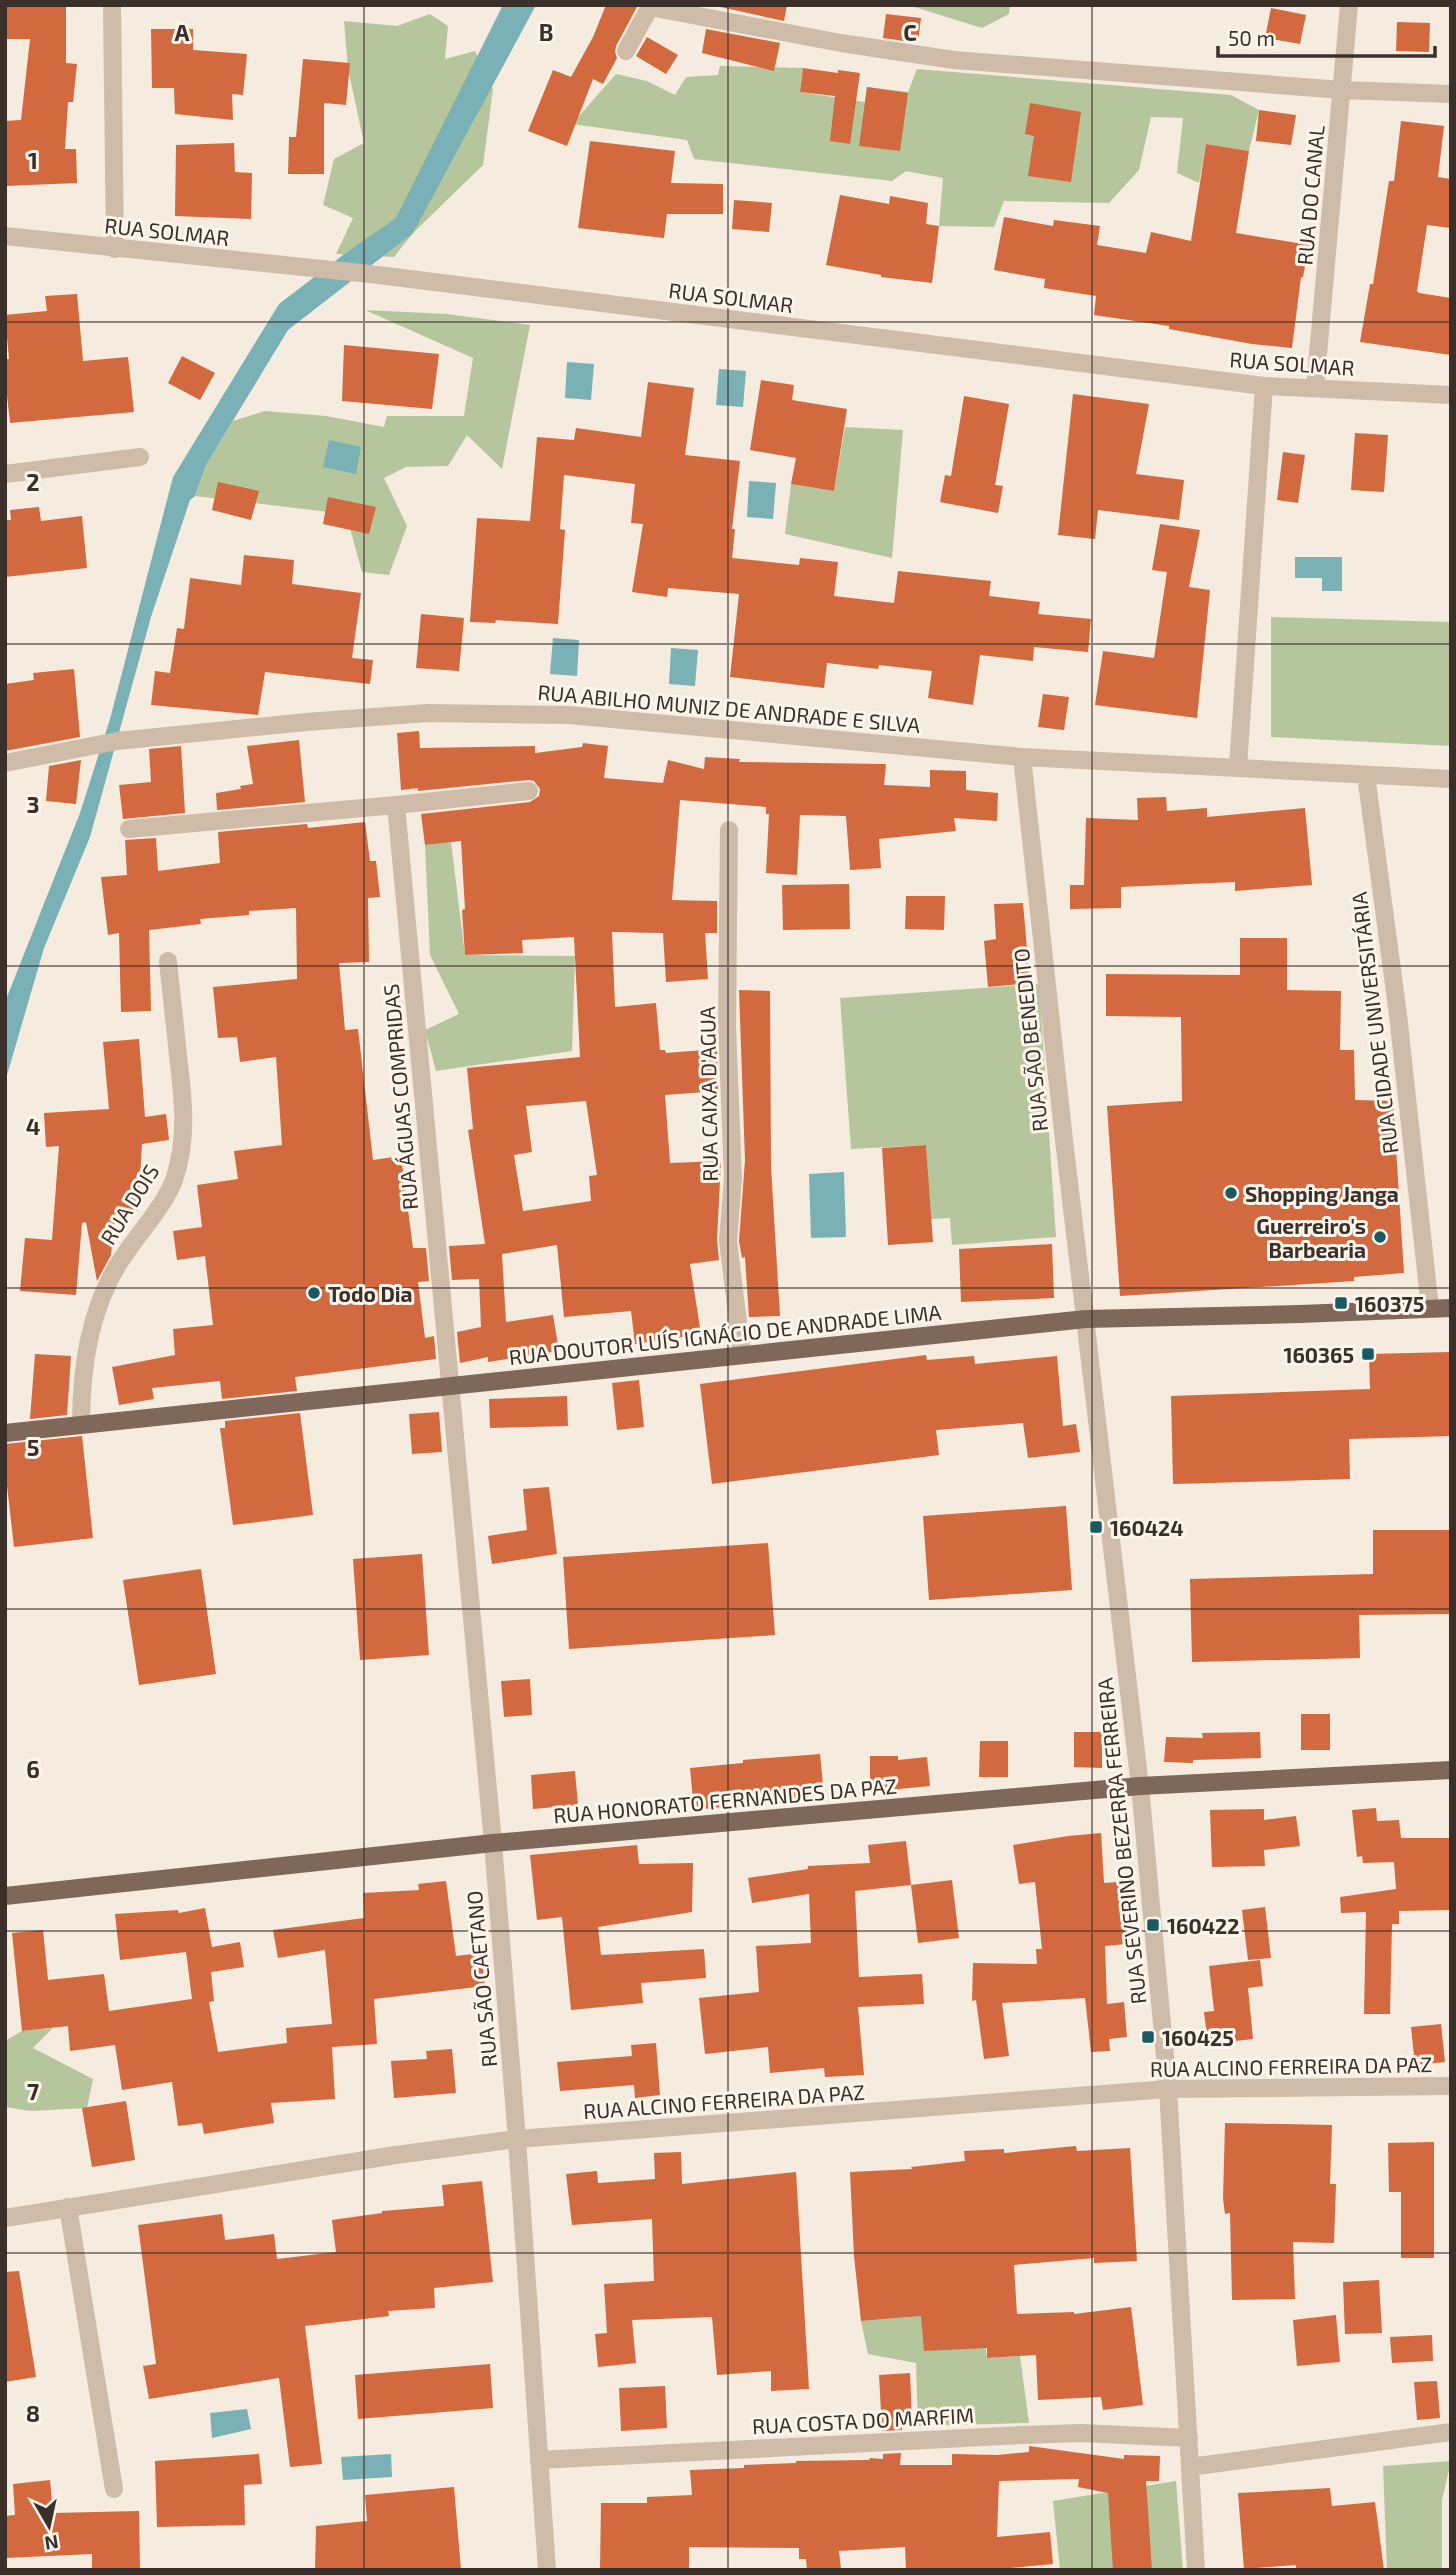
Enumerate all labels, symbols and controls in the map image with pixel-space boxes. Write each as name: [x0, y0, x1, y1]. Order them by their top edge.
scale bar: [1218, 14, 1435, 58]
text: A: [174, 18, 190, 46]
text: B: [539, 18, 553, 46]
text: C: [903, 18, 917, 46]
text: 50 m: [1228, 25, 1275, 50]
street label: RUA DO CANAL: [1291, 124, 1329, 266]
text: 1: [28, 146, 38, 174]
street label: RUA SOLMAR: [103, 212, 231, 250]
street label: RUA SOLMAR: [667, 277, 795, 317]
street label: RUA SOLMAR: [1229, 346, 1355, 380]
text: 2: [26, 468, 40, 496]
street label: RUA ABILHO MUNIZ DE ANDRADE E SILVA: [537, 679, 921, 737]
text: 3: [26, 790, 40, 818]
street label: RUA CIDADE UNIVERSITÁRIA: [1346, 891, 1402, 1155]
street label: RUA SÃO BENEDITO: [1008, 947, 1052, 1133]
street label: RUA ÁGUAS COMPRIDAS: [378, 983, 422, 1211]
street label: RUA CAIXA D'AGUA: [694, 1006, 722, 1182]
text: 4: [26, 1112, 40, 1140]
street label: RUA DOIS: [95, 1159, 163, 1249]
place label: Shopping Janga: [1245, 1181, 1399, 1206]
marker: Shopping Janga: [1223, 1185, 1239, 1201]
place label: Guerreiro's Barbearia: [1256, 1213, 1366, 1262]
marker: Guerreiro's Barbearia: [1372, 1229, 1388, 1245]
place label: Todo Dia: [328, 1281, 413, 1306]
marker: Todo Dia: [306, 1285, 322, 1301]
place label: 160375: [1355, 1291, 1424, 1316]
marker: 160375: [1333, 1295, 1349, 1311]
street label: RUA DOUTOR LUÍS IGNÁCIO DE ANDRADE LIMA: [508, 1299, 942, 1369]
place label: 160365: [1283, 1342, 1354, 1367]
marker: 160365: [1360, 1346, 1376, 1362]
text: 5: [27, 1433, 39, 1461]
place label: 160424: [1110, 1515, 1184, 1540]
marker: 160424: [1088, 1519, 1104, 1535]
street label: RUA SEVERINO BEZERRA FERREIRA: [1091, 1677, 1151, 2005]
text: 6: [26, 1755, 40, 1783]
street label: RUA HONORATO FERNANDES DA PAZ: [552, 1773, 898, 1827]
street label: RUA SÃO CAETANO: [461, 1890, 501, 2068]
place label: 160422: [1167, 1913, 1240, 1938]
marker: 160422: [1145, 1917, 1161, 1933]
place label: 160425: [1162, 2025, 1234, 2050]
marker: 160425: [1140, 2029, 1156, 2045]
street label: RUA ALCINO FERREIRA DA PAZ: [1150, 2051, 1432, 2081]
text: 7: [27, 2077, 39, 2105]
street label: RUA ALCINO FERREIRA DA PAZ: [582, 2079, 866, 2123]
text: 8: [26, 2399, 40, 2427]
street label: RUA COSTA DO MARFIM: [751, 2402, 975, 2438]
north arrow: [14, 2491, 84, 2561]
text: N: [43, 2531, 60, 2556]

